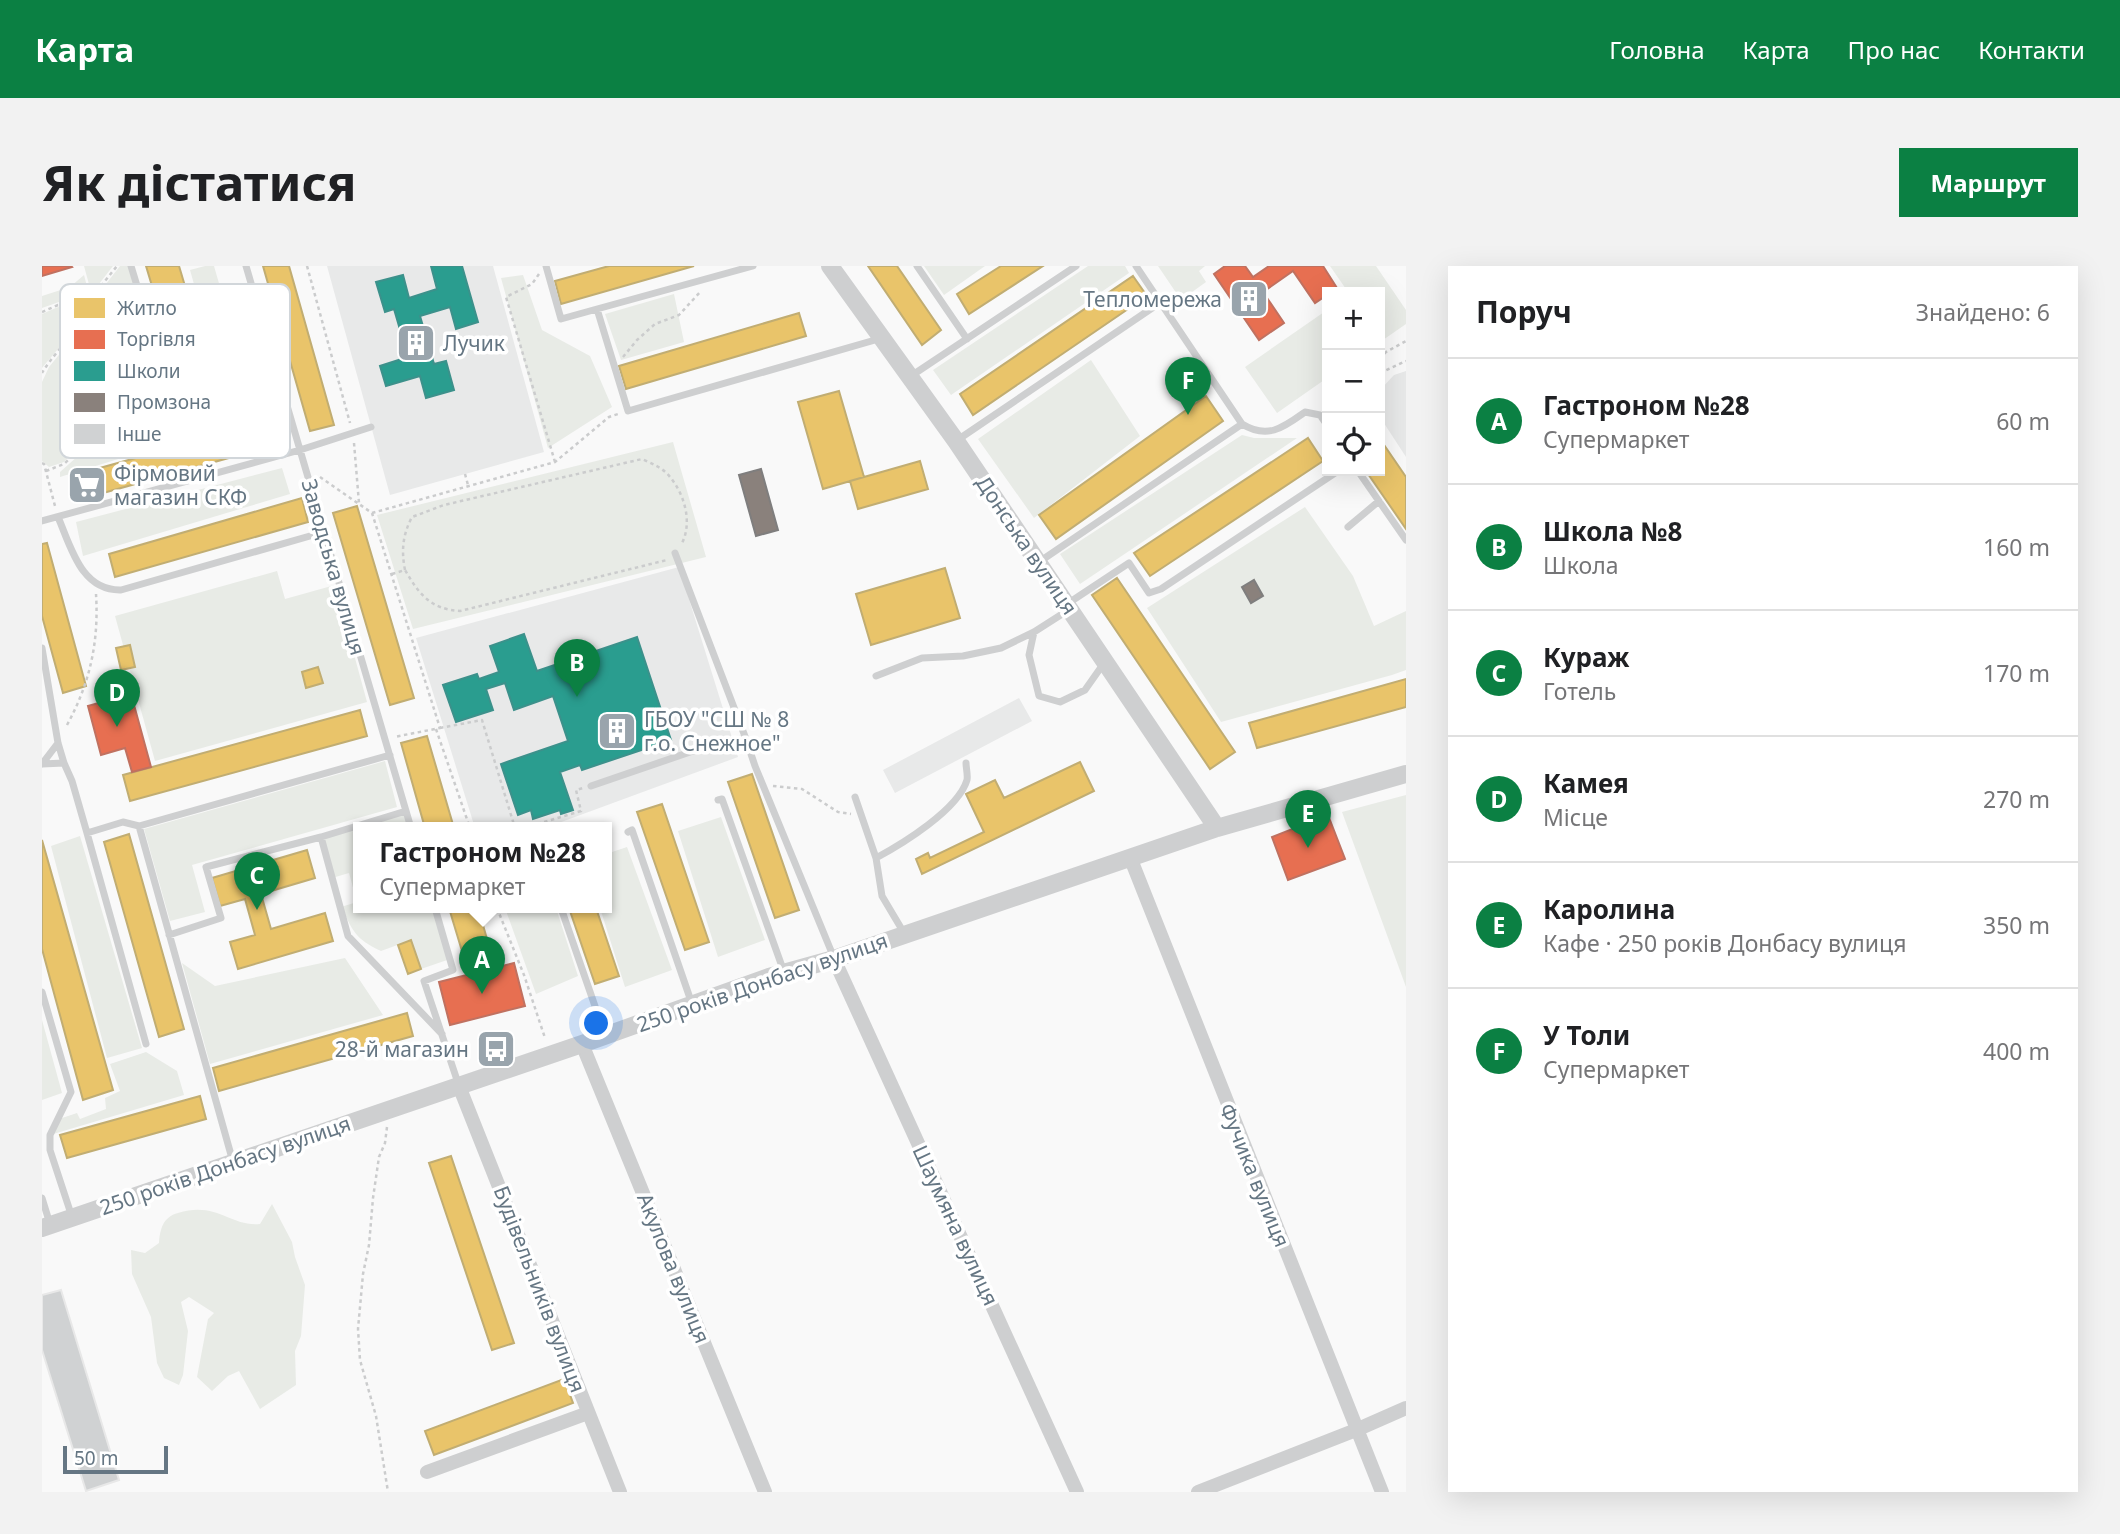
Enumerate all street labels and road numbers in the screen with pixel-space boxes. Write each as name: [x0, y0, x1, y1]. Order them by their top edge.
street label: Донська вулиця: [970, 470, 1084, 620]
street label: Заводська вулиця: [295, 476, 373, 658]
street label: 250 років Донбасу вулиця: [633, 926, 891, 1038]
street label: Фучика вулиця: [1213, 1099, 1297, 1251]
street label: 250 років Донбасу вулиця: [96, 1109, 354, 1221]
street label: Шаумяна вулиця: [907, 1140, 1005, 1310]
street label: Будівельників вулиця: [488, 1182, 592, 1396]
street label: Акулова вулиця: [631, 1189, 717, 1347]

